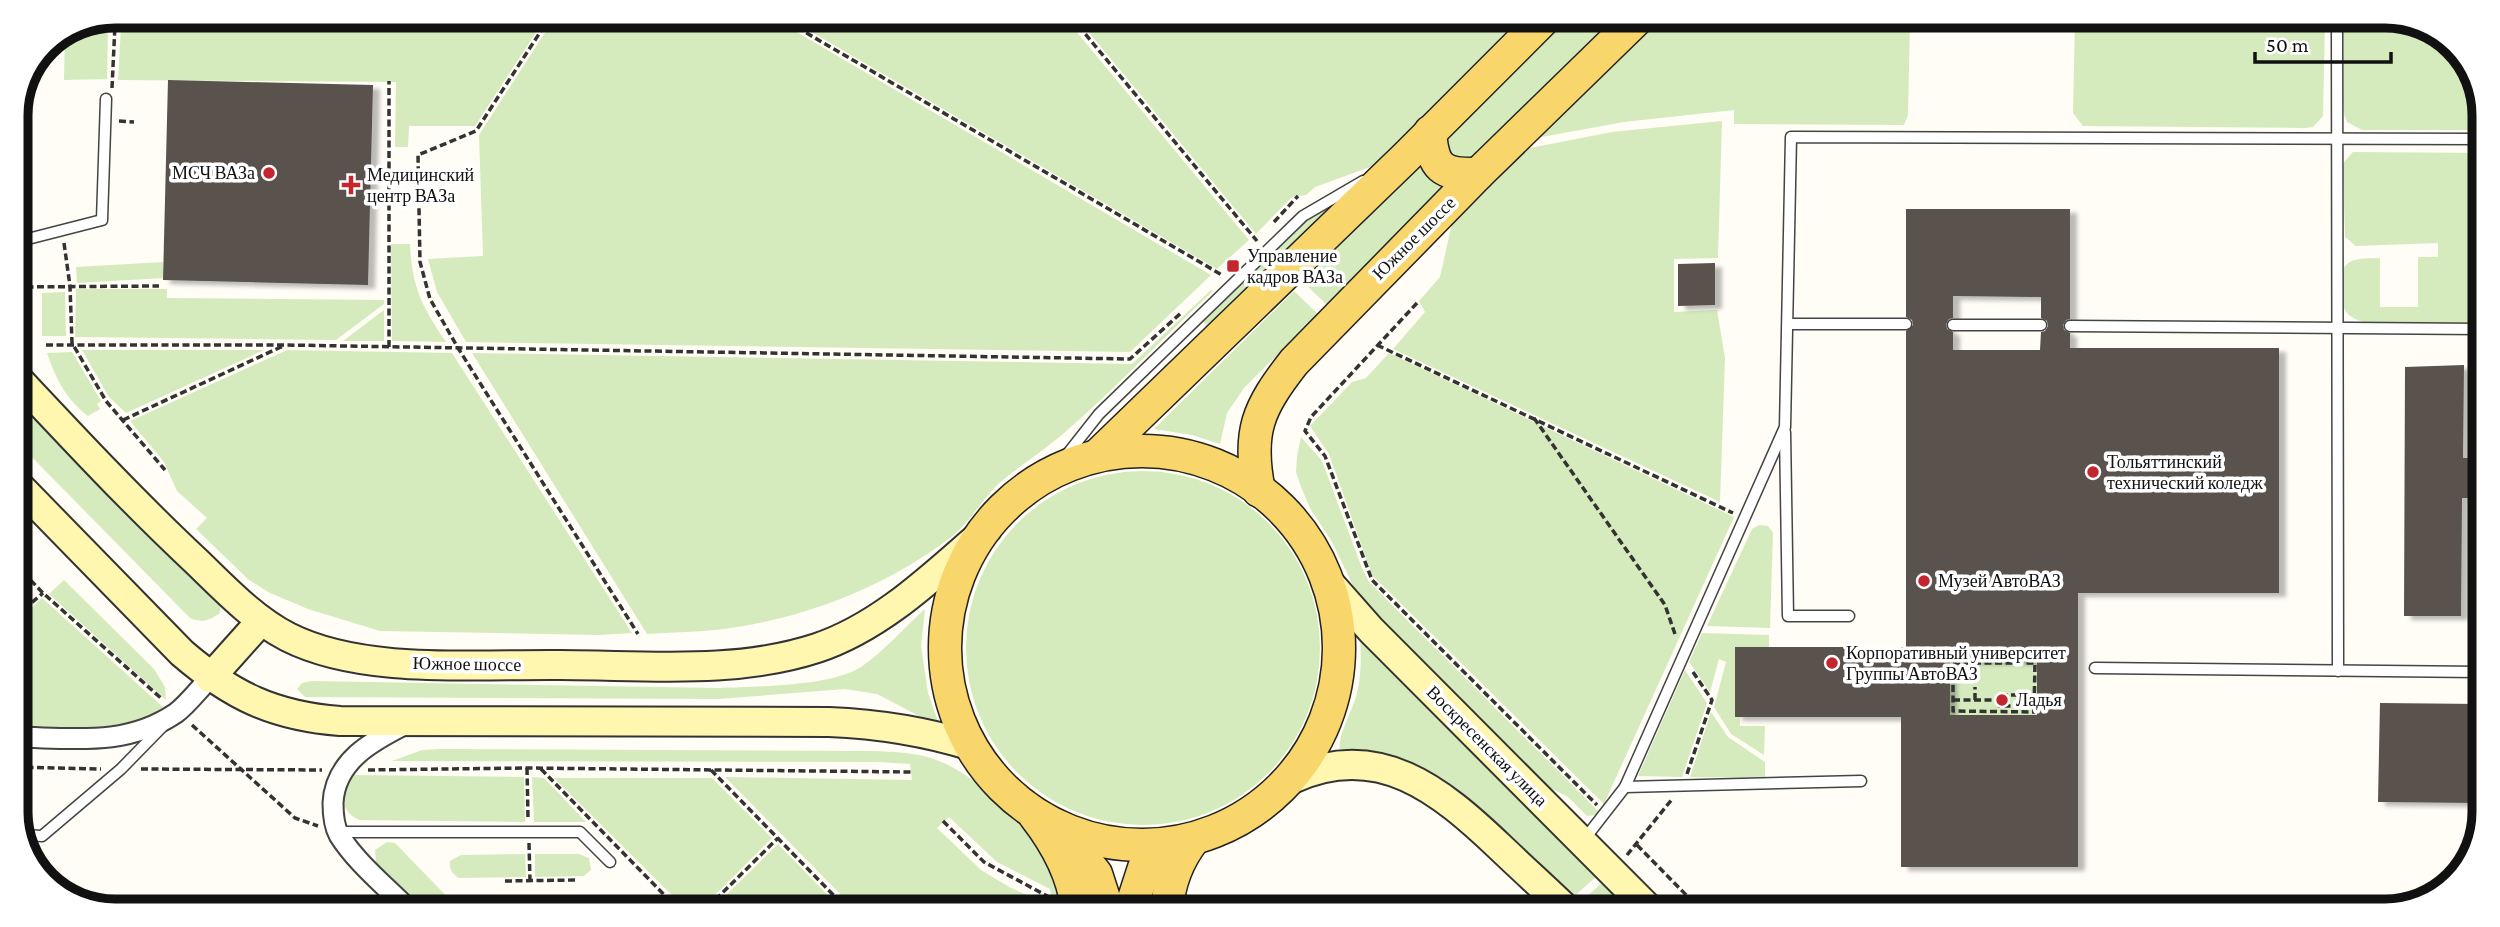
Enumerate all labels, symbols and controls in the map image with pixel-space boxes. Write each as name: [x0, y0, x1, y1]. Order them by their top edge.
scale bar: [2255, 21, 2392, 65]
text: 50 m: [2266, 33, 2309, 57]
place label: МСЧ ВАЗа: [172, 163, 255, 183]
marker: МСЧ ВАЗа: [261, 165, 277, 181]
place label: Медицинский центр ВАЗа: [367, 165, 475, 206]
marker: Медицинский центр ВАЗа: [341, 175, 361, 195]
street label: Южное шоссе: [1368, 192, 1460, 284]
place label: Управление кадров ВАЗа: [1247, 246, 1343, 287]
marker: Управление кадров ВАЗа: [1225, 258, 1241, 274]
place label: Тольяттинский технический коледж: [2107, 452, 2263, 493]
marker: Тольяттинский технический коледж: [2085, 464, 2101, 480]
place label: Музей АвтоВАЗ: [1938, 571, 2061, 591]
marker: Музей АвтоВАЗ: [1916, 573, 1932, 589]
place label: Корпоративный университет Группы АвтоВАЗ: [1846, 643, 2066, 684]
street label: Южное шоссе: [412, 653, 522, 675]
marker: Корпоративный университет Группы АвтоВАЗ: [1824, 655, 1840, 671]
street label: Воскресенская улица: [1423, 682, 1551, 810]
place label: Ладья: [2016, 690, 2062, 710]
marker: Ладья: [1994, 692, 2010, 708]

